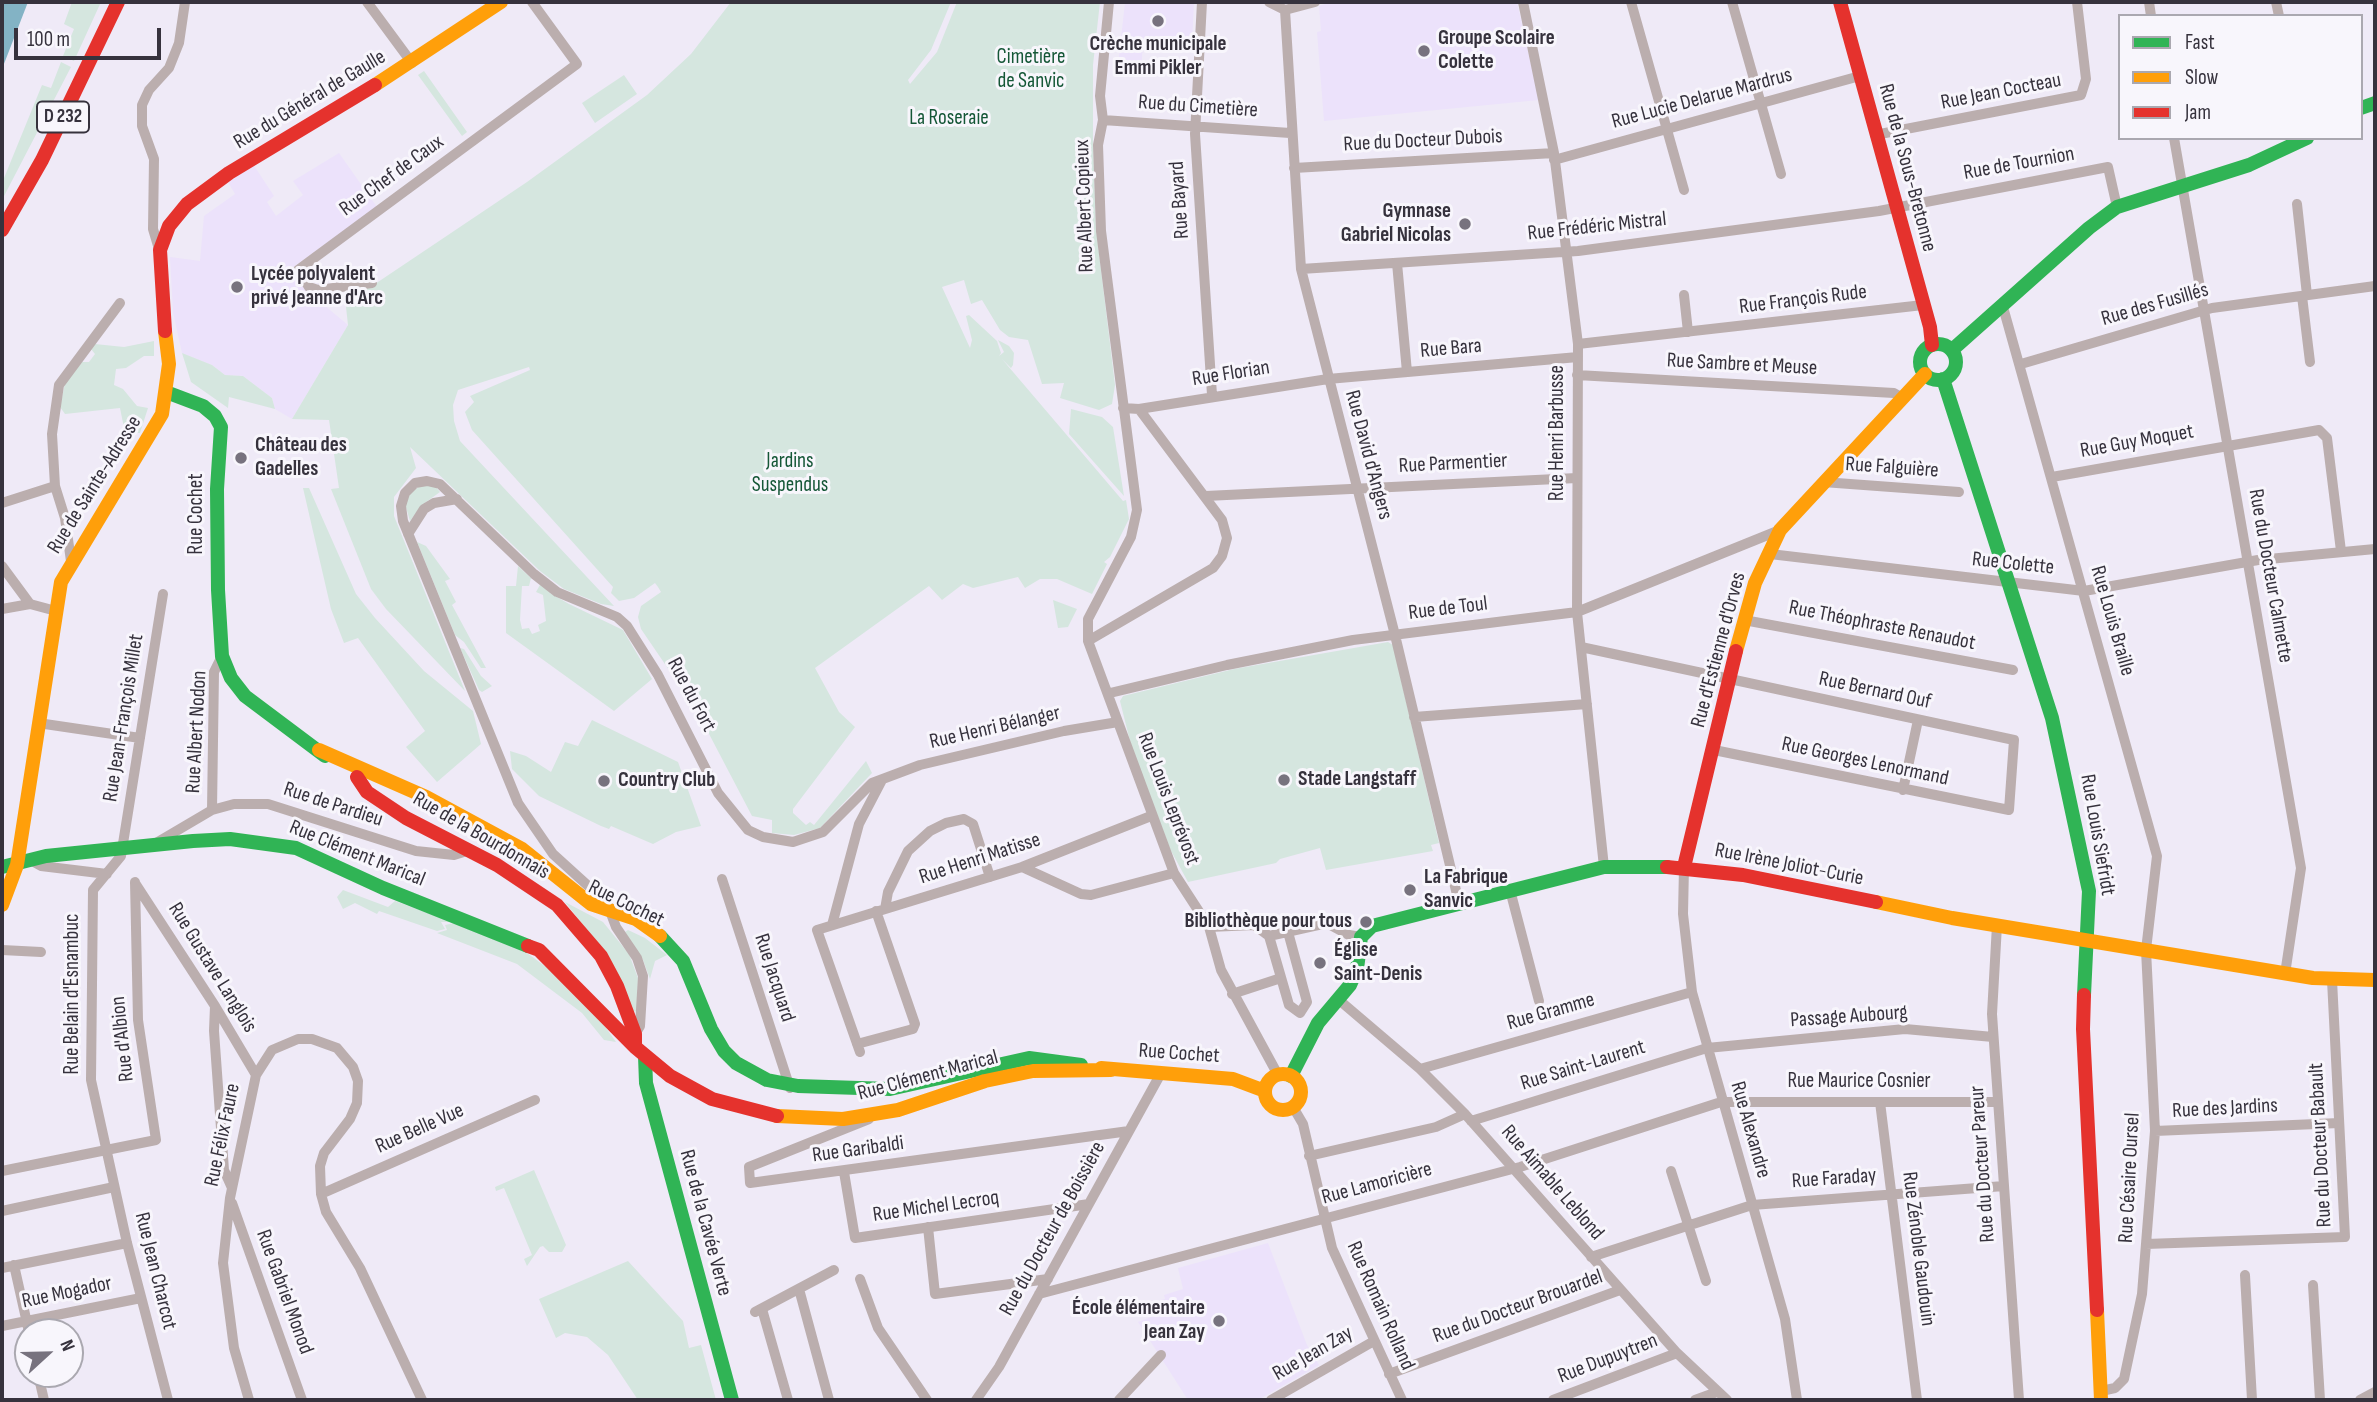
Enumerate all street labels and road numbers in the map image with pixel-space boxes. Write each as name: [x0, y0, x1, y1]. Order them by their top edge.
street label: Rue du Général de Gaulle: [230, 45, 390, 155]
street label: Rue Lucie Delarue Mardrus: [1609, 63, 1795, 135]
street label: Rue Jean Cocteau: [1939, 68, 2063, 116]
street label: Rue de la Sous-Bretonne: [1872, 81, 1942, 255]
street label: Rue du Cimetière: [1137, 90, 1259, 124]
road number: D 232: [37, 102, 89, 132]
street label: Rue du Docteur Dubois: [1343, 124, 1503, 158]
street label: Rue Chef de Caux: [335, 130, 449, 222]
street label: Rue Albert Copieux: [1070, 139, 1100, 273]
street label: Rue de Tournion: [1962, 142, 2076, 186]
street label: Rue Bayard: [1165, 160, 1195, 240]
street label: Rue Frédéric Mistral: [1526, 207, 1668, 247]
street label: Rue des Fusillés: [2099, 278, 2211, 332]
street label: Rue François Rude: [1738, 280, 1868, 320]
street label: Rue Bara: [1419, 334, 1483, 364]
street label: Rue Sambre et Meuse: [1666, 348, 1818, 382]
street label: Rue Florian: [1191, 355, 1271, 393]
street label: Rue Henri Barbusse: [1545, 365, 1571, 501]
street label: Rue David d'Angers: [1339, 388, 1397, 522]
street label: Rue de Sainte-Adresse: [43, 411, 147, 559]
street label: Rue Guy Moquet: [2078, 420, 2196, 464]
street label: Rue Parmentier: [1398, 449, 1508, 479]
street label: Rue Falguière: [1844, 452, 1940, 484]
street label: Rue Cochet: [184, 473, 210, 555]
street label: Rue du Docteur Calmette: [2242, 487, 2298, 665]
street label: Rue Colette: [1971, 547, 2055, 581]
street label: Rue Louis Braille: [2084, 563, 2140, 679]
street label: Rue d'Estienne d'Orves: [1686, 570, 1752, 730]
street label: Rue de Toul: [1407, 592, 1489, 626]
street label: Rue Théophraste Renaudot: [1787, 596, 1977, 656]
street label: Rue Jean-François Millet: [98, 632, 150, 804]
street label: Rue du Fort: [661, 654, 721, 736]
street label: Rue Bernard Ouf: [1817, 667, 1933, 715]
street label: Rue Albert Nodon: [181, 670, 213, 794]
street label: Rue Henri Bélanger: [927, 701, 1063, 755]
street label: Rue Louis Leprévost: [1131, 729, 1205, 869]
street label: Rue Georges Lenormand: [1779, 732, 1951, 792]
street label: Rue Louis Siefridt: [2074, 772, 2120, 898]
street label: Rue de Pardieu: [280, 777, 386, 833]
street label: Rue de la Bourdonnais: [408, 787, 554, 885]
street label: Rue Clément Marical: [285, 815, 429, 893]
street label: Rue Henri Matisse: [916, 828, 1044, 890]
street label: Rue Irène Joliot-Curie: [1713, 838, 1865, 892]
street label: Rue Cochet: [584, 875, 668, 933]
street label: Rue Gustave Langlois: [162, 898, 262, 1038]
street label: Rue Belain d'Esnambuc: [60, 914, 86, 1074]
street label: Rue Jacquard: [748, 931, 800, 1025]
street label: Rue Gramme: [1504, 987, 1598, 1037]
street label: Rue d'Albion: [106, 995, 140, 1083]
street label: Passage Aubourg: [1790, 1000, 1908, 1034]
street label: Rue Saint-Laurent: [1518, 1035, 1648, 1097]
street label: Rue Cochet: [1138, 1039, 1220, 1069]
street label: Rue Clément Marical: [855, 1045, 1001, 1107]
street label: Rue du Docteur Babault: [2304, 1062, 2338, 1228]
street label: Rue Maurice Cosnier: [1787, 1069, 1931, 1095]
street label: Rue Alexandre: [1724, 1079, 1776, 1181]
street label: Rue Félix Faure: [200, 1081, 246, 1189]
street label: Rue du Docteur Pareur: [1965, 1085, 2001, 1243]
street label: Rue des Jardins: [2172, 1094, 2278, 1124]
street label: Rue Belle Vue: [372, 1098, 468, 1160]
street label: Rue Césaire Oursel: [2114, 1112, 2146, 1244]
street label: Rue Aimable Leblond: [1495, 1120, 1609, 1246]
street label: Rue Garibaldi: [811, 1131, 905, 1169]
street label: Rue du Docteur de Boissière: [995, 1138, 1111, 1320]
street label: Rue de la Cavée Verte: [673, 1147, 737, 1299]
street label: Rue Lamoricière: [1319, 1157, 1435, 1211]
street label: Rue Faraday: [1791, 1163, 1877, 1195]
street label: Rue Zénoble Gaudouin: [1896, 1170, 1940, 1328]
street label: Rue Michel Lecroq: [871, 1186, 1001, 1228]
street label: Rue Jean Charcot: [128, 1210, 182, 1332]
street label: Rue Gabriel Monod: [250, 1226, 318, 1358]
street label: Rue Romain Rolland: [1340, 1238, 1420, 1374]
street label: Rue du Docteur Brouardel: [1430, 1265, 1606, 1349]
street label: Rue Mogador: [20, 1271, 114, 1315]
street label: Rue Jean Zay: [1269, 1321, 1357, 1387]
street label: Rue Dupuytren: [1555, 1328, 1661, 1390]

